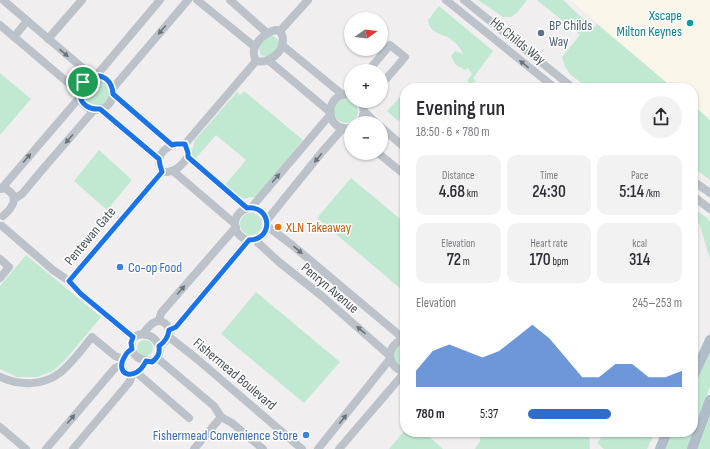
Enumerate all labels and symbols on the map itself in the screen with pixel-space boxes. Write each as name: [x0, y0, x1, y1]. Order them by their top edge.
place label: Xscape Milton Keynes: [617, 7, 682, 40]
north arrow: [344, 12, 388, 56]
street label: H6 Childs Way: [487, 14, 549, 69]
place label: BP Childs Way: [549, 17, 592, 50]
marker: Xscape Milton Keynes: [685, 18, 695, 28]
one-way arrow: [158, 24, 167, 35]
marker: BP Childs Way: [536, 28, 546, 38]
one-way arrow: [60, 48, 69, 57]
one-way arrow: [519, 59, 530, 68]
pin: [66, 65, 100, 99]
one-way arrow: [64, 134, 73, 144]
one-way arrow: [313, 152, 322, 163]
one-way arrow: [23, 153, 32, 163]
one-way arrow: [272, 173, 281, 183]
street label: Pentewan Gate: [61, 203, 119, 269]
place label: XLN Takeaway: [285, 219, 352, 236]
marker: XLN Takeaway: [273, 222, 283, 232]
one-way arrow: [292, 245, 303, 254]
place label: Co-op Food: [128, 259, 182, 276]
street label: Penryn Avenue: [298, 259, 362, 317]
marker: Co-op Food: [115, 262, 125, 272]
one-way arrow: [177, 284, 186, 295]
one-way arrow: [356, 326, 365, 335]
street label: Fishermead Boulevard: [190, 334, 280, 414]
one-way arrow: [338, 413, 347, 424]
one-way arrow: [66, 415, 75, 424]
place label: Fishermead Convenience Store: [153, 427, 298, 444]
marker: Fishermead Convenience Store: [301, 430, 311, 440]

